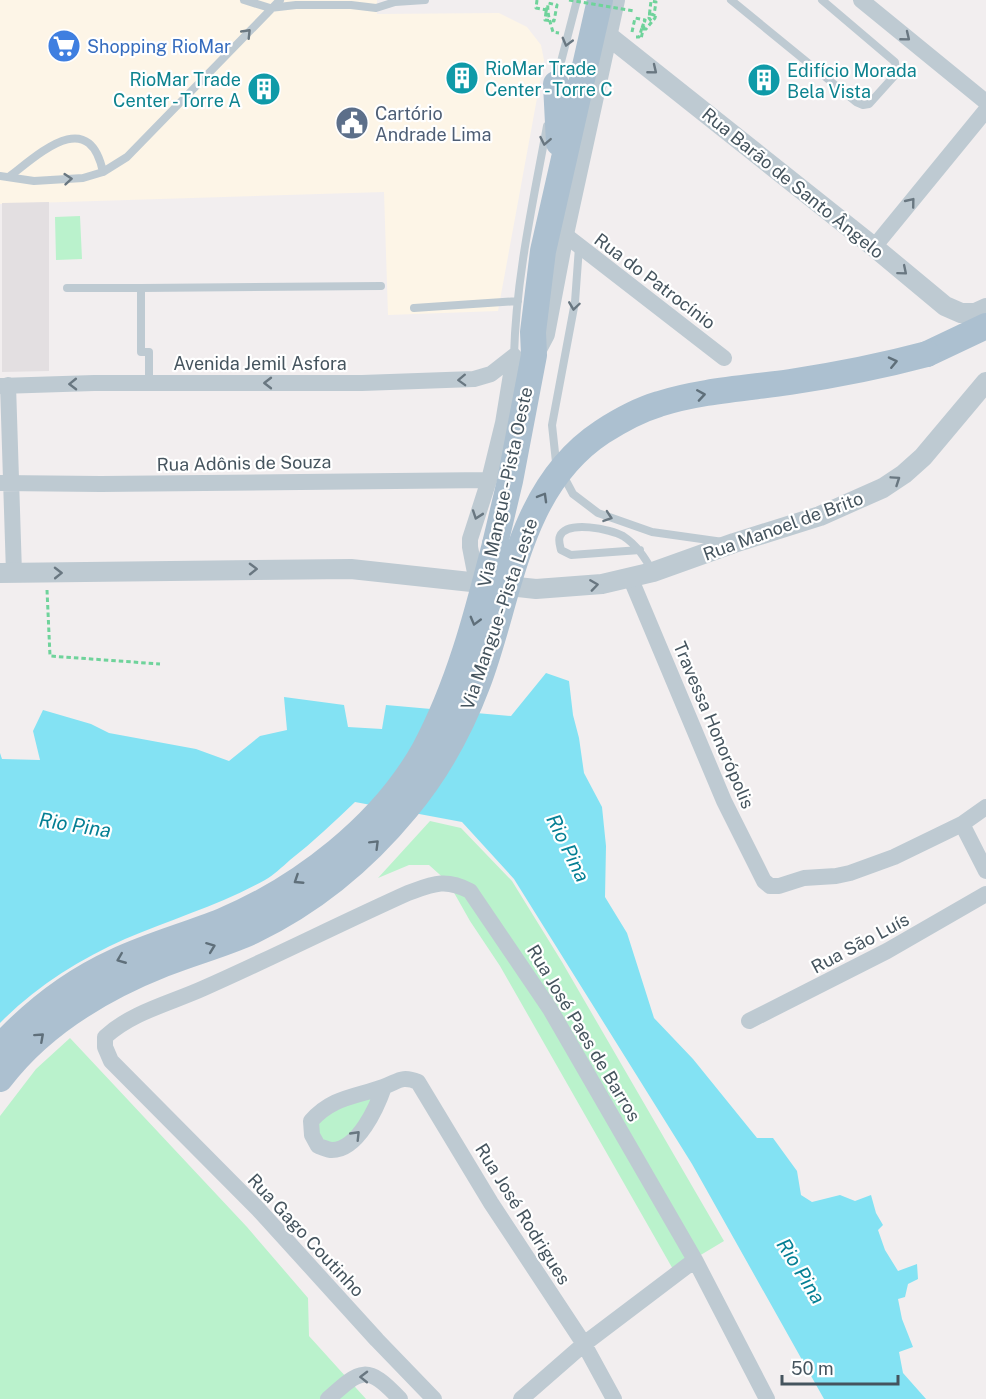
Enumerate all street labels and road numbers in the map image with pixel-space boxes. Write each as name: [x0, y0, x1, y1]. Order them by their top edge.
street label: Rua Barão de Santo Ângelo: [698, 103, 888, 263]
street label: Rua do Patrocínio: [590, 229, 720, 333]
street label: Avenida Jemil Asfora: [173, 353, 347, 374]
street label: Via Mangue - Pista Oeste: [473, 385, 537, 589]
street label: Rua Adônis de Souza: [156, 451, 332, 475]
street label: Rua Manoel de Brito: [700, 487, 866, 565]
street label: Via Mangue - Pista Leste: [456, 515, 542, 713]
street label: Travessa Honorópolis: [669, 638, 759, 812]
street label: Rua São Luís: [808, 908, 912, 978]
street label: Rua José Paes de Barros: [523, 941, 645, 1125]
street label: Rua José Rodrigues: [471, 1140, 575, 1288]
street label: Rua Gago Coutinho: [243, 1169, 369, 1301]

